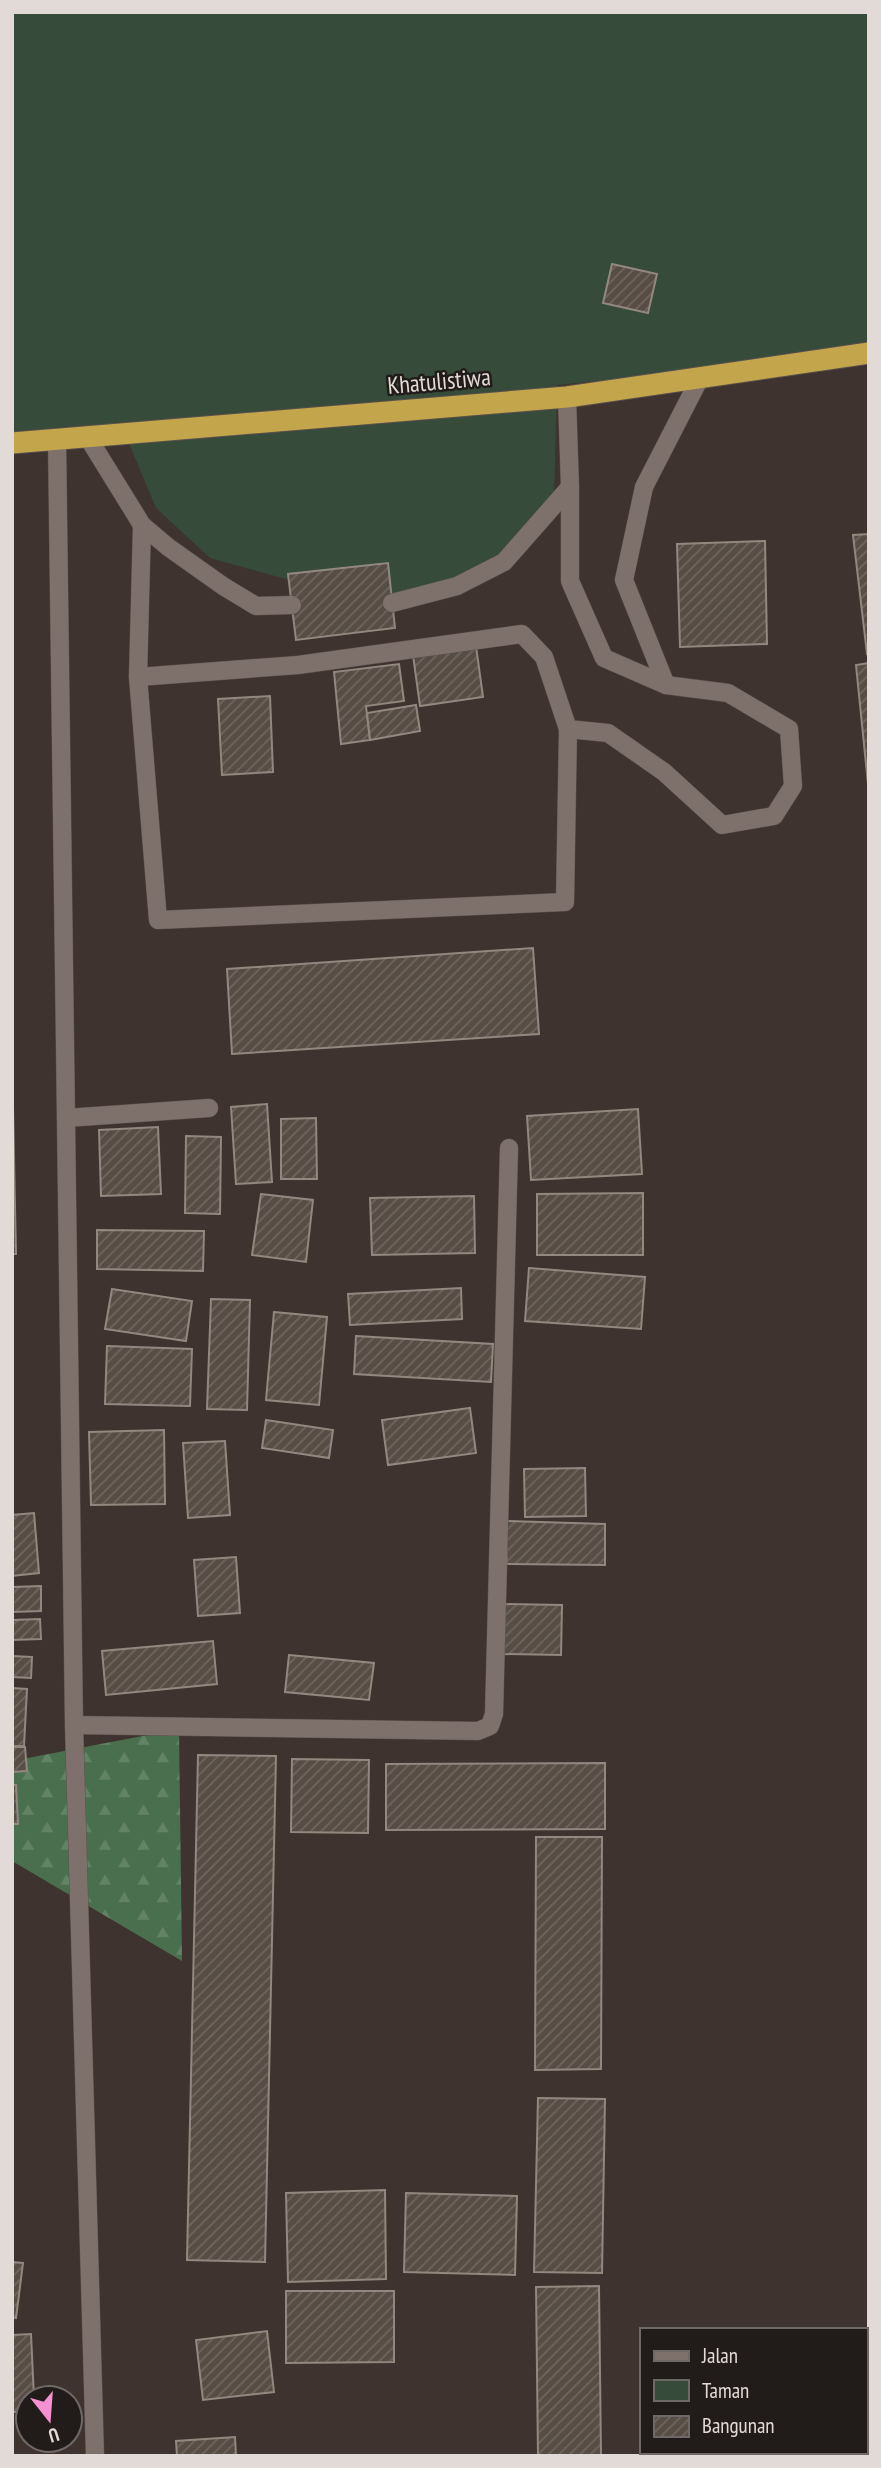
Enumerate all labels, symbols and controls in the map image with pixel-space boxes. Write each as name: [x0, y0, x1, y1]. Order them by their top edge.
street label: Khatulistiwa: [386, 361, 492, 401]
legend: [640, 2328, 867, 2454]
text: Jalan: [701, 2342, 738, 2369]
text: Taman: [702, 2377, 749, 2404]
north arrow: [14, 2384, 84, 2454]
text: Bangunan: [702, 2412, 775, 2439]
text: U: [46, 2422, 62, 2448]

